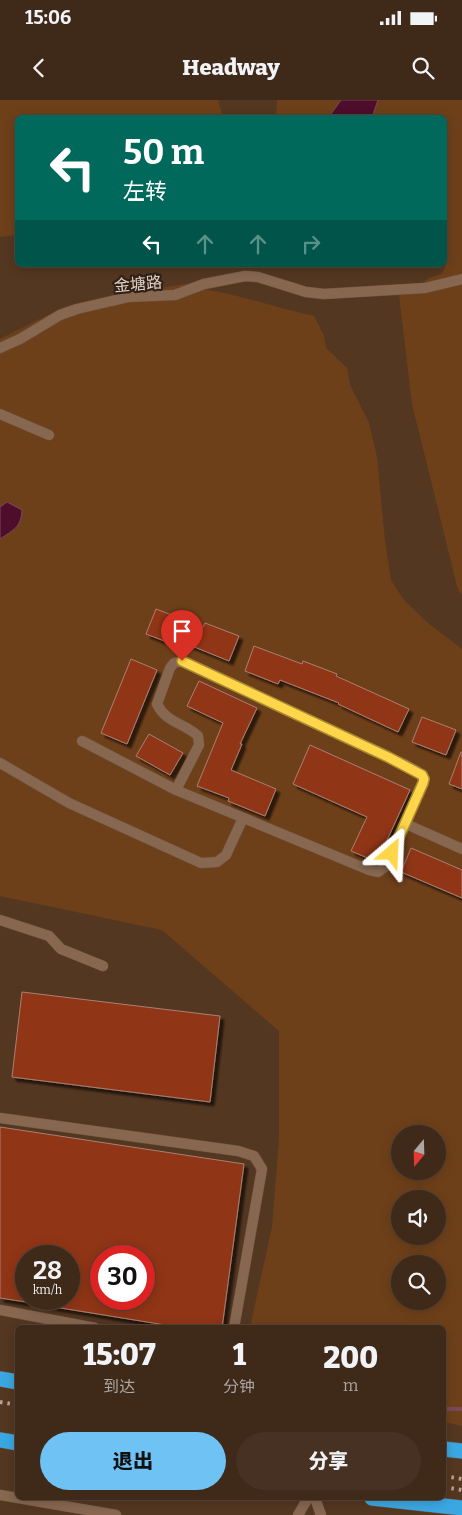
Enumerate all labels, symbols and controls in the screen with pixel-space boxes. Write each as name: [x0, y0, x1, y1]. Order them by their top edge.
text: 15:06: [25, 6, 71, 29]
icon: back: [25, 54, 53, 82]
text: Headway: [182, 54, 280, 81]
icon: search: [409, 54, 437, 82]
text: 50 m: [123, 131, 204, 173]
icon: left: [40, 135, 105, 200]
text: 左转: [123, 178, 167, 205]
icon: left: [138, 230, 166, 258]
icon: ahead: [191, 230, 219, 258]
icon: ahead: [244, 230, 272, 258]
icon: right: [297, 230, 325, 258]
street label: 金塘路: [113, 272, 163, 296]
pin: [161, 610, 203, 661]
icon: arrive: [168, 617, 196, 645]
position arrow: [365, 826, 417, 878]
north arrow: [391, 1125, 446, 1180]
map controls: [391, 1125, 446, 1310]
button: sound: [391, 1190, 446, 1245]
speed limit sign: 30: [90, 1245, 155, 1310]
button: search: [391, 1255, 446, 1310]
text: 28: [33, 1256, 62, 1286]
text: km/h: [33, 1283, 62, 1297]
text: 15:07: [83, 1337, 156, 1373]
text: 1: [233, 1337, 246, 1373]
text: 200: [323, 1340, 378, 1376]
text: m: [343, 1376, 358, 1395]
text: 到达: [103, 1377, 135, 1396]
text: 分钟: [223, 1377, 255, 1396]
button: 退出: [40, 1432, 226, 1490]
button: 分享: [236, 1432, 421, 1490]

